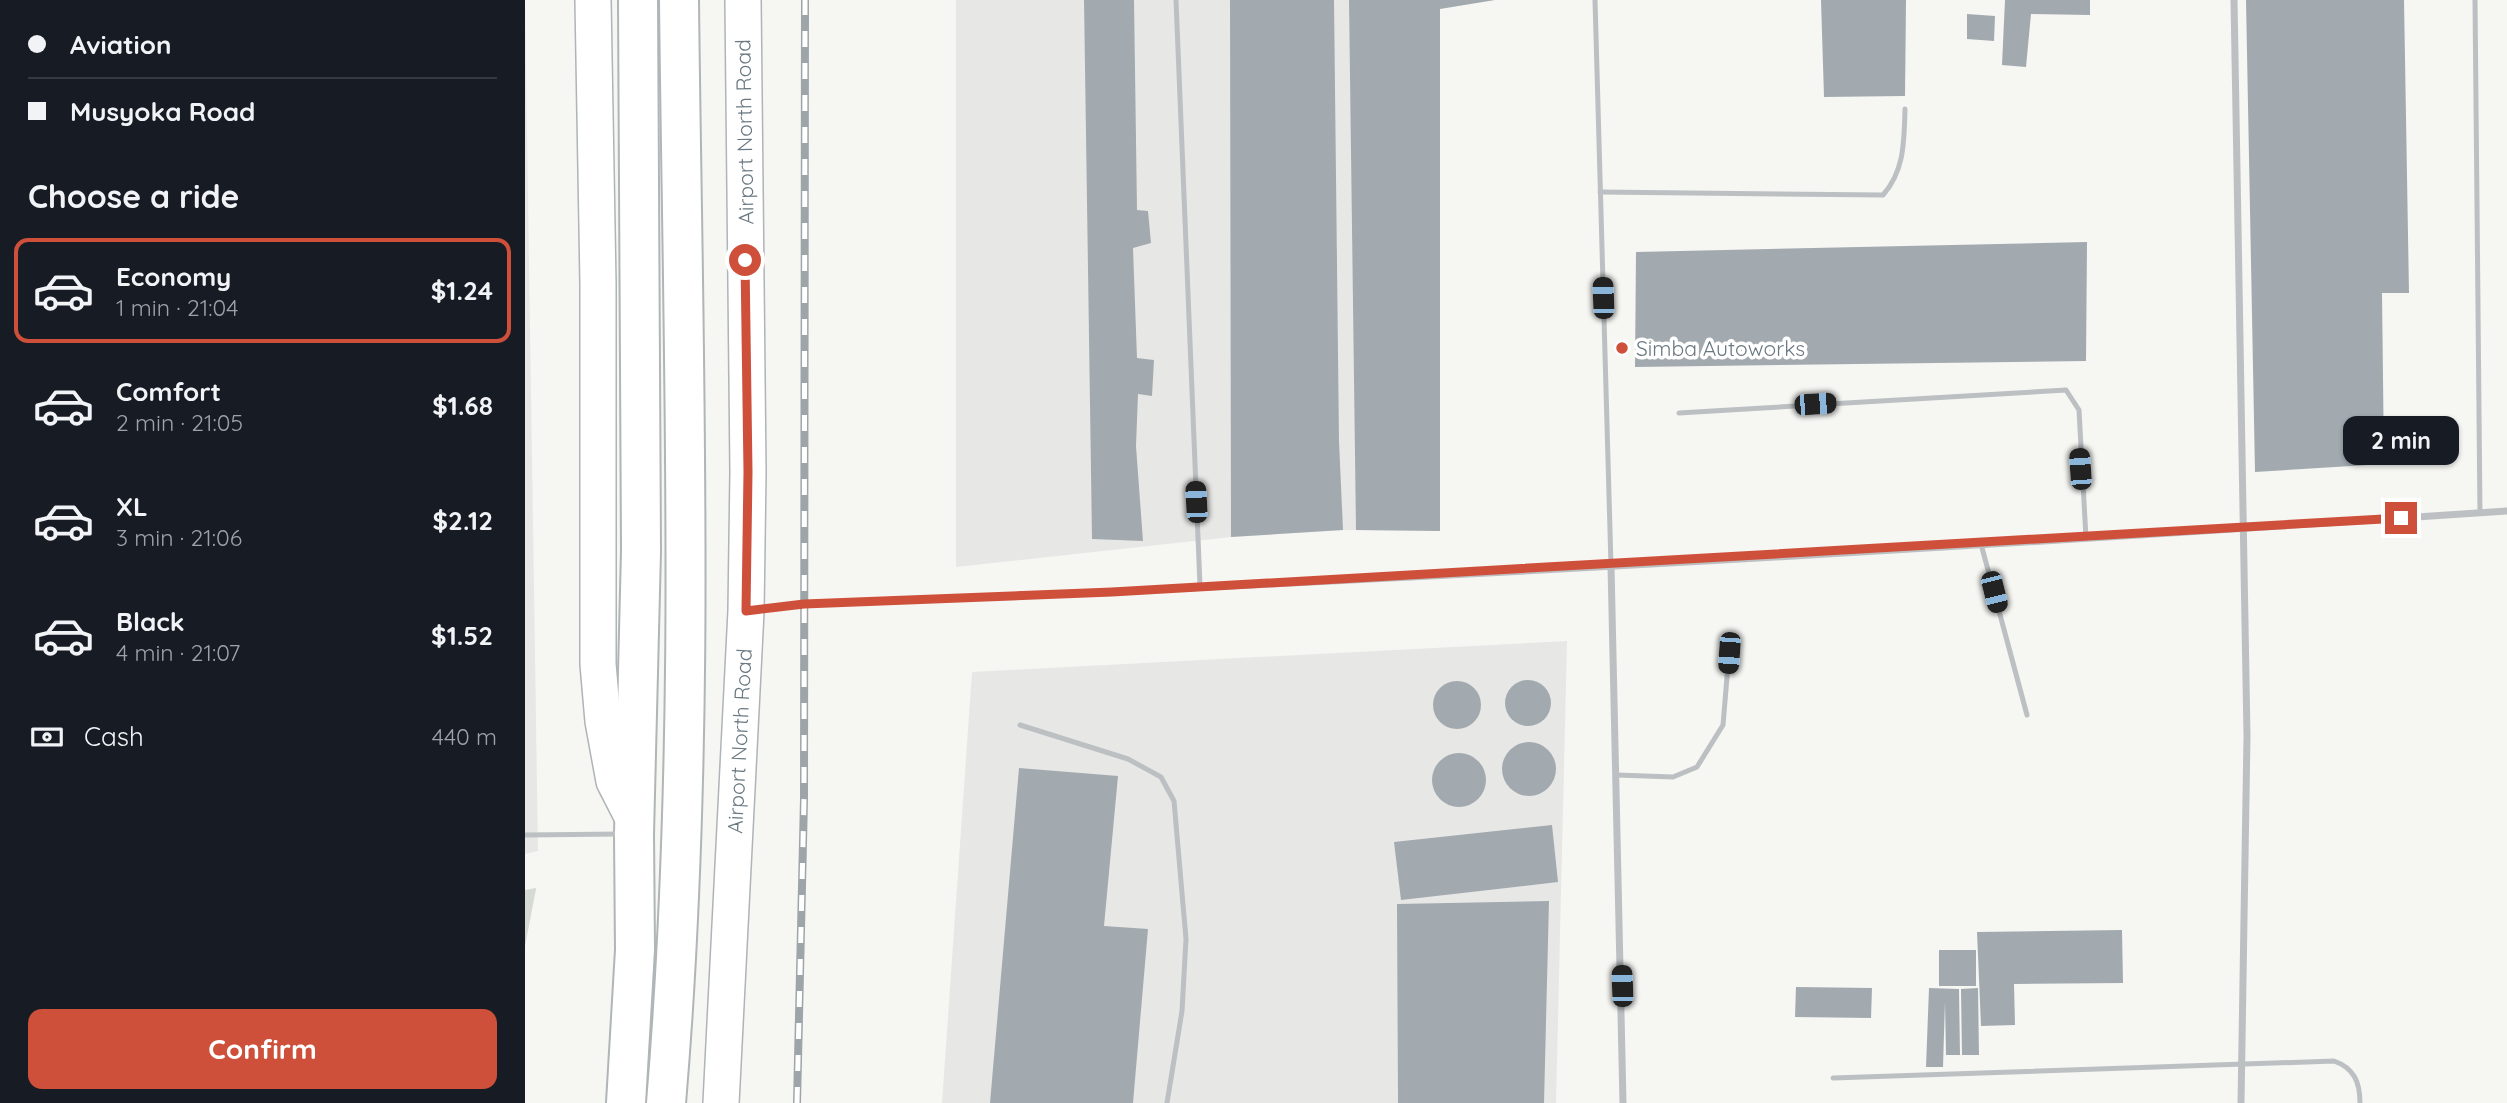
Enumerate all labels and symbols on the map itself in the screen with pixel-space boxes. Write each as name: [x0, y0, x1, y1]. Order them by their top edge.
street label: Airport North Road: [729, 39, 759, 225]
route start: [729, 244, 761, 276]
car: [1592, 277, 1615, 319]
place label: Simba Autoworks: [1636, 335, 1805, 361]
marker: Simba Autoworks: [1614, 340, 1630, 356]
car: [1794, 392, 1837, 416]
callout: 2 min: [2343, 416, 2459, 466]
car: [2069, 447, 2092, 491]
car: [1185, 480, 1208, 524]
route end: [2385, 502, 2417, 534]
car: [1979, 569, 2010, 615]
car: [1718, 631, 1741, 675]
street label: Airport North Road: [721, 648, 757, 834]
car: [1611, 965, 1634, 1007]

